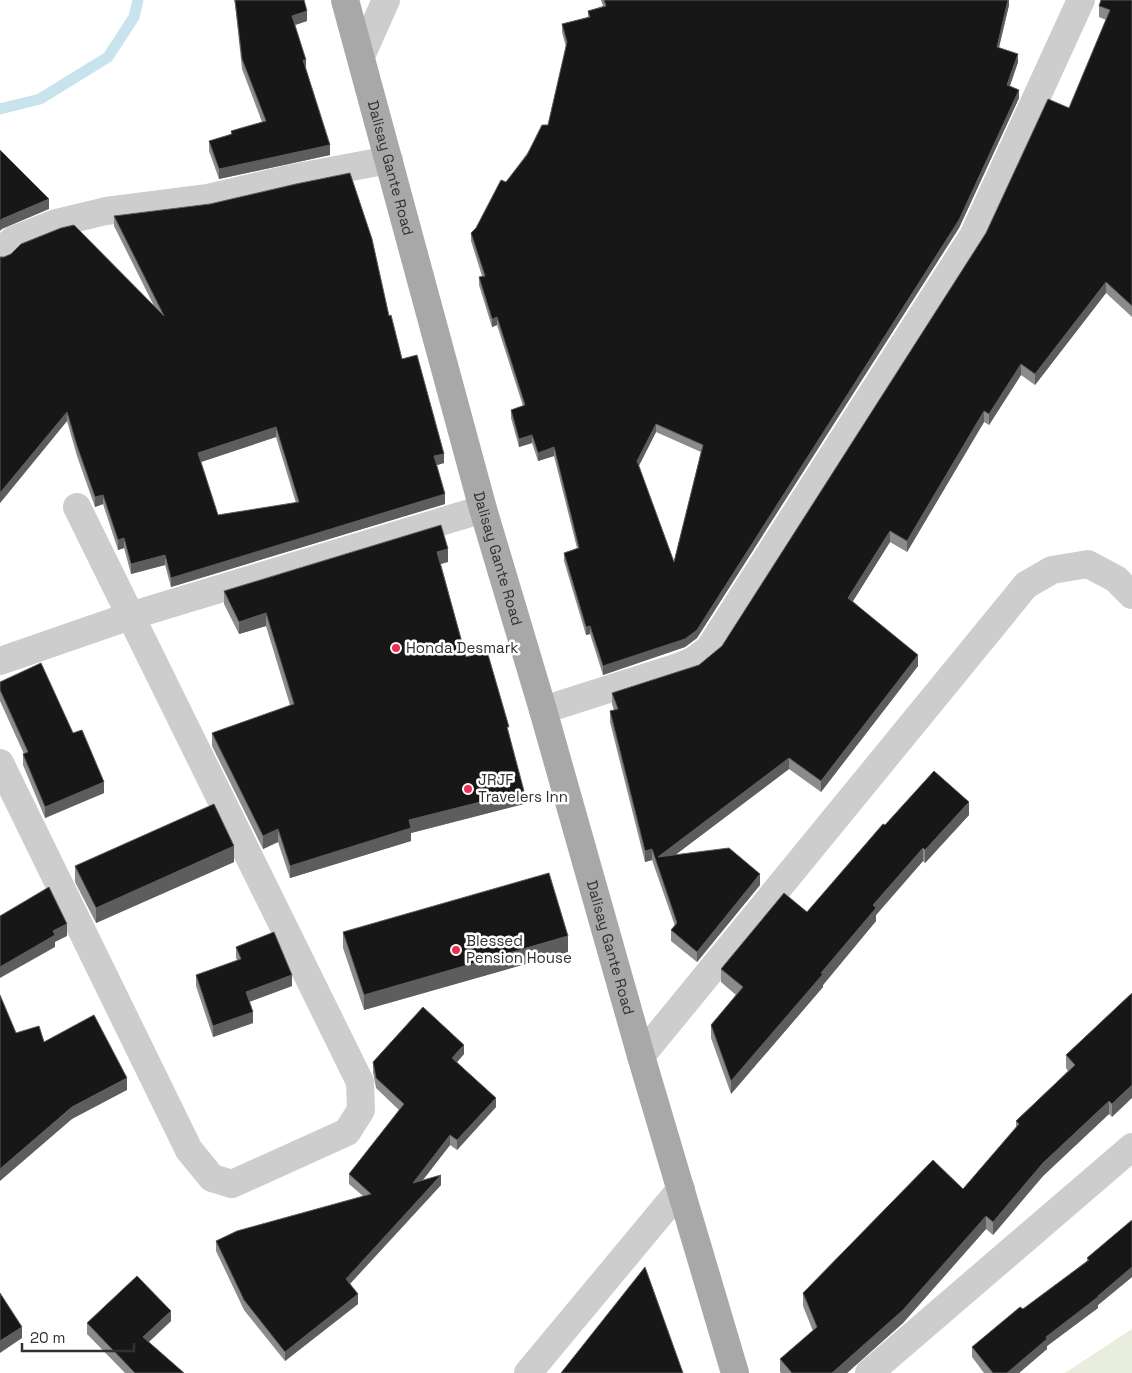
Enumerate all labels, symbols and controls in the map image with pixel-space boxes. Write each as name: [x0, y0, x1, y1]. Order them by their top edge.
street label: Dalisay Gante Road: [364, 98, 418, 237]
street label: Dalisay Gante Road: [470, 489, 527, 628]
place label: Honda Desmark: [406, 638, 518, 657]
marker: Honda Desmark: [390, 642, 402, 654]
place label: JRJF Travelers Inn: [478, 770, 568, 806]
marker: JRJF Travelers Inn: [462, 783, 474, 795]
street label: Dalisay Gante Road: [583, 878, 639, 1017]
place label: Blessed Pension House: [466, 931, 572, 967]
marker: Blessed Pension House: [450, 944, 462, 956]
scale bar: [22, 1320, 135, 1352]
text: 20 m: [30, 1328, 65, 1347]

